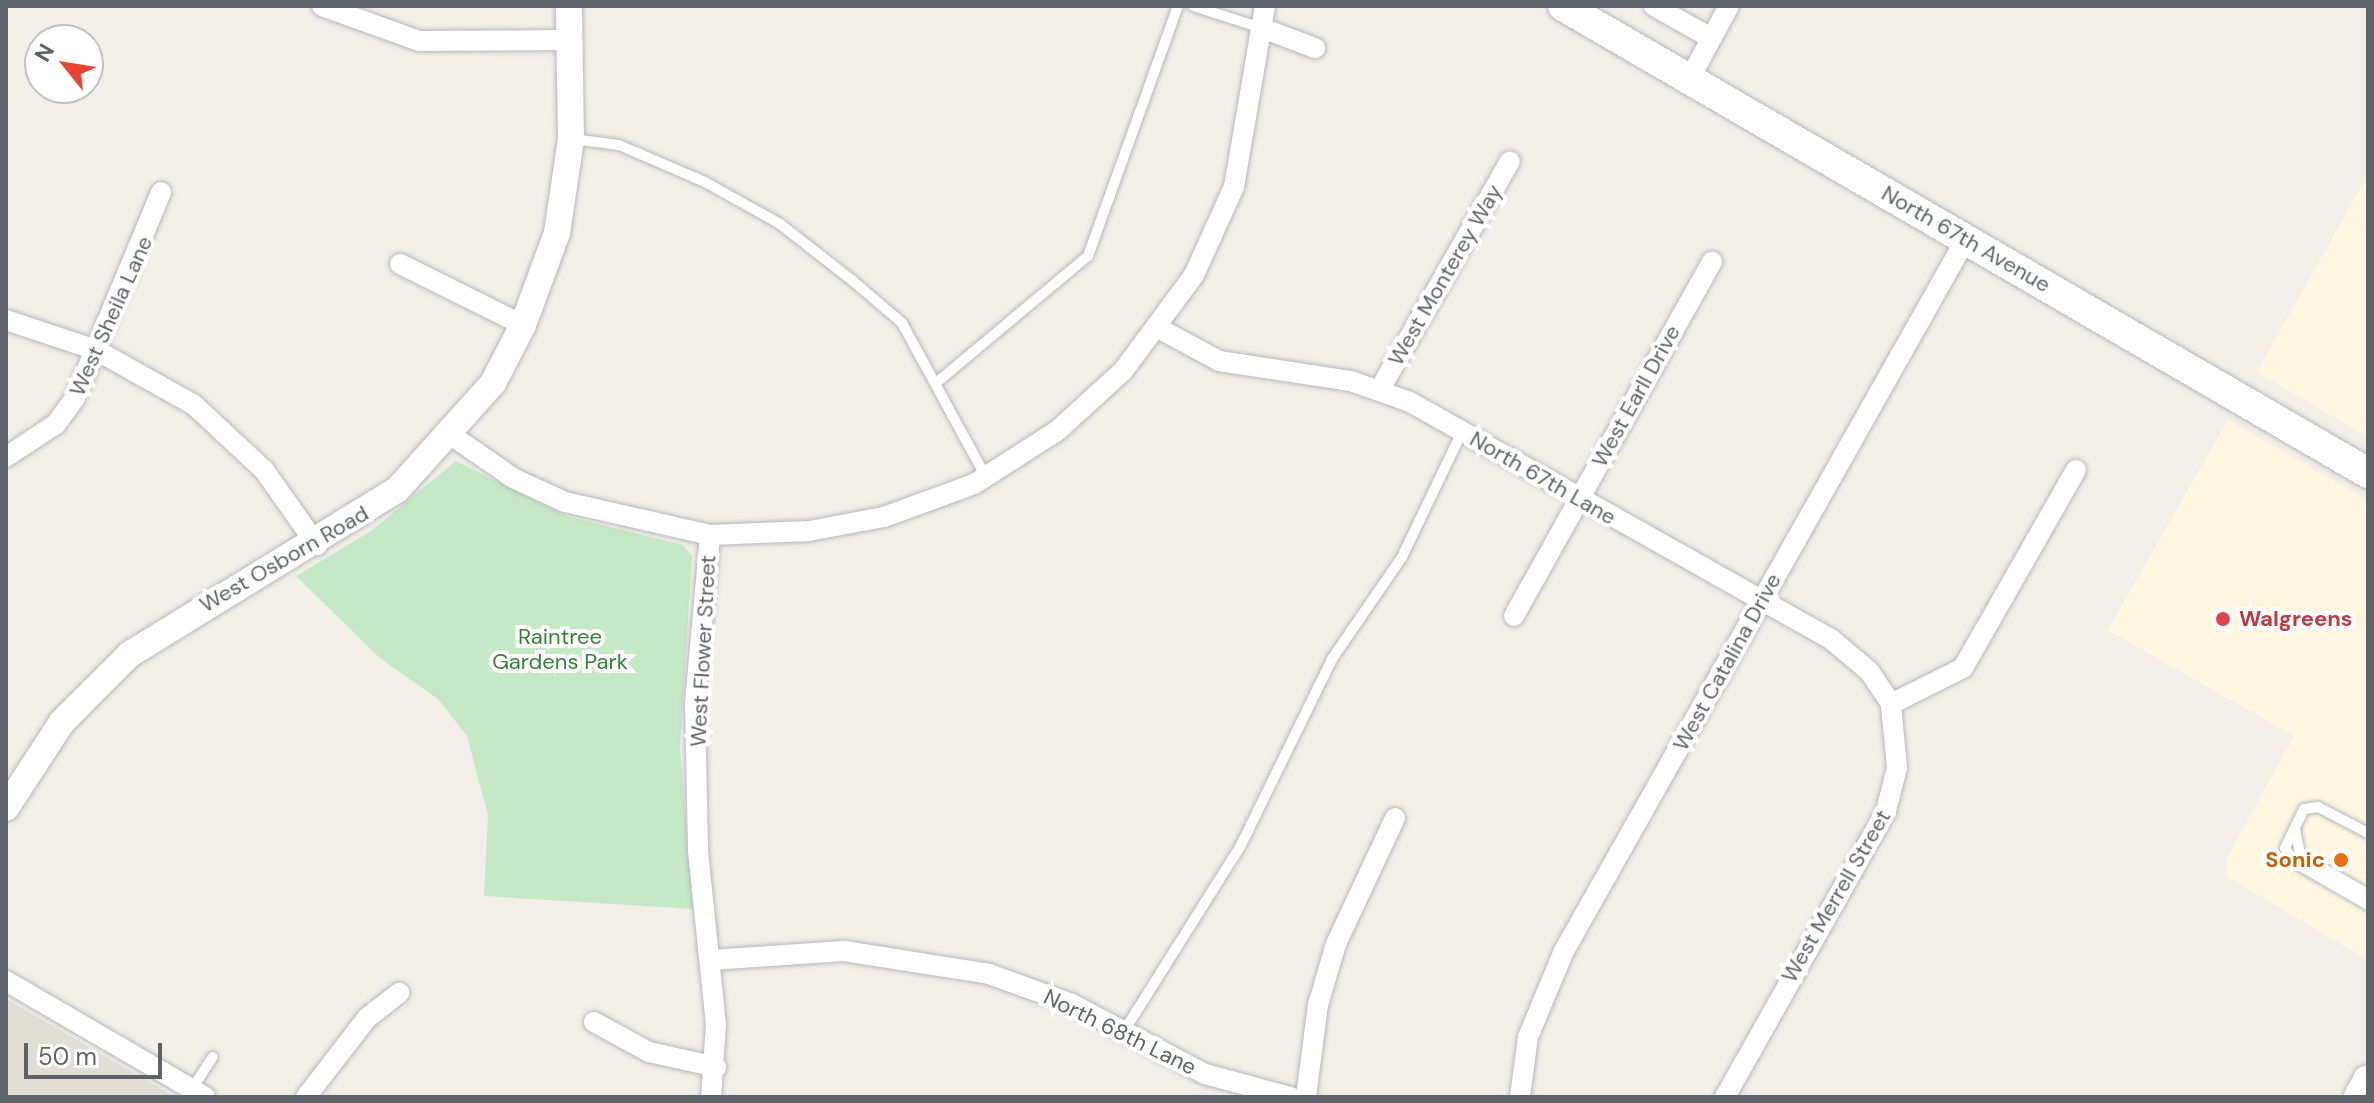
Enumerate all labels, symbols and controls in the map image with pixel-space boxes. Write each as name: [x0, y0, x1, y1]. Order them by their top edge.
north arrow: [24, 24, 104, 104]
text: N: [28, 39, 61, 67]
street label: West Monterey Way: [1382, 180, 1508, 370]
street label: North 67th Avenue: [1877, 180, 2055, 298]
street label: West Sheila Lane: [64, 232, 158, 400]
street label: West Earll Drive: [1586, 321, 1686, 471]
street label: North 67th Lane: [1465, 425, 1621, 531]
street label: West Osborn Road: [195, 500, 373, 618]
street label: West Flower Street: [685, 554, 721, 748]
street label: West Catalina Drive: [1667, 569, 1787, 755]
place label: Walgreens: [2239, 606, 2353, 632]
marker: Walgreens: [2214, 610, 2232, 628]
park label: Raintree Gardens Park: [492, 623, 628, 674]
street label: West Merrell Street: [1776, 805, 1896, 987]
place label: Sonic: [2265, 847, 2325, 873]
marker: Sonic: [2332, 851, 2350, 869]
street label: North 68th Lane: [1039, 984, 1201, 1080]
scale bar: [28, 1027, 166, 1077]
text: 50 m: [38, 1041, 97, 1072]

